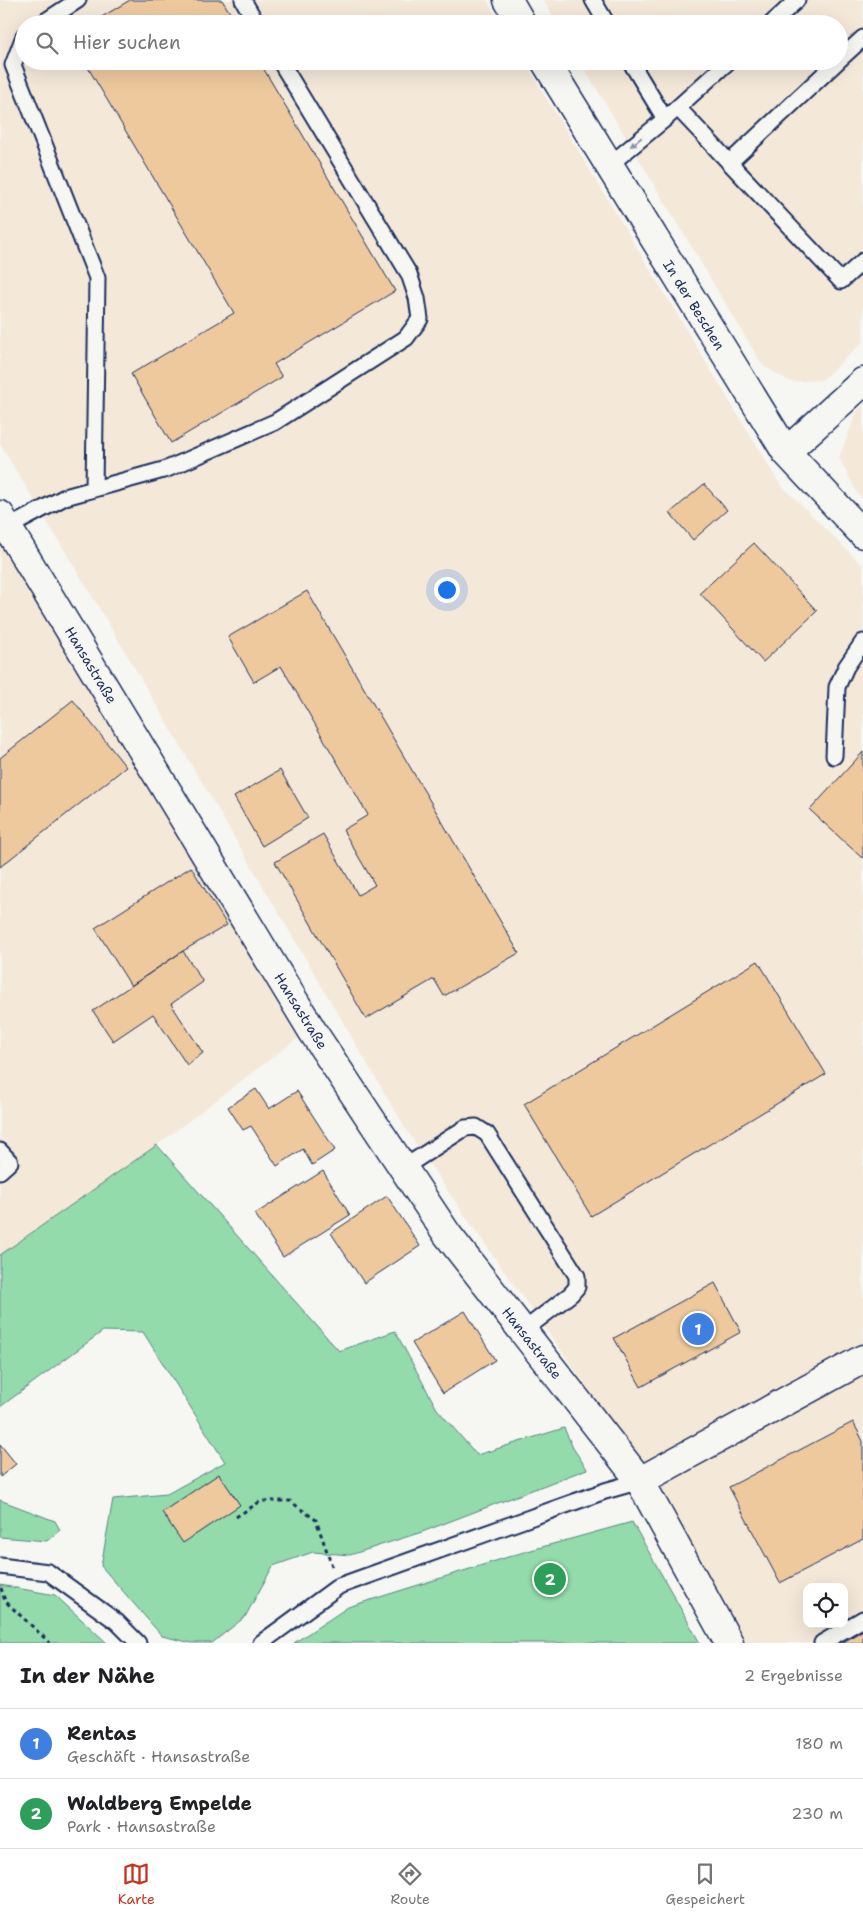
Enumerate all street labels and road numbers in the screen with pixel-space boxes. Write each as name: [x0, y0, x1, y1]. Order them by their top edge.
street label: In der Beschen: [659, 257, 729, 354]
street label: Hansastraße: [61, 623, 121, 707]
street label: Hansastraße: [270, 969, 332, 1053]
street label: Hansastraße: [498, 1303, 566, 1383]

